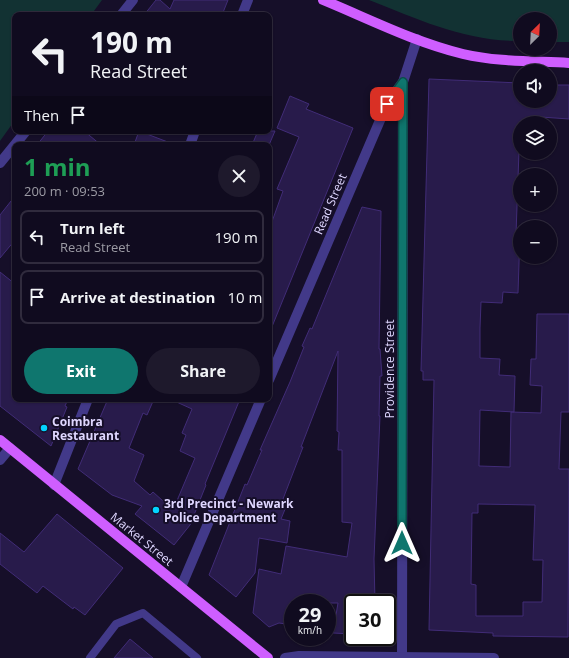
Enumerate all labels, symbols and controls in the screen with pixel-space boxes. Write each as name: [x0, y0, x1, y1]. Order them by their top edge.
north arrow: [513, 12, 557, 56]
map controls: [513, 12, 557, 264]
text: 190 m: [90, 23, 173, 61]
icon: left: [24, 28, 76, 80]
text: Read Street: [90, 59, 187, 83]
button: sound: [513, 64, 557, 108]
pin: [370, 87, 404, 121]
icon: arrive: [376, 93, 398, 115]
icon: arrive: [67, 104, 89, 126]
text: Then: [24, 105, 59, 125]
button: layers: [513, 116, 557, 160]
text: 1 min: [24, 150, 91, 183]
button: close: [218, 155, 260, 197]
button: +: [513, 168, 557, 212]
street label: Read Street: [310, 171, 350, 237]
text: 200 m · 09:53: [24, 182, 105, 200]
text: Turn left: [60, 218, 125, 238]
button: −: [513, 220, 557, 264]
icon: left: [26, 226, 48, 248]
text: 190 m: [214, 227, 258, 247]
text: Read Street: [60, 238, 130, 256]
icon: arrive: [26, 286, 48, 308]
text: Arrive at destination: [60, 287, 215, 307]
text: 10 m: [227, 287, 262, 307]
street label: Providence Street: [381, 320, 398, 418]
button: Exit: [24, 348, 138, 394]
button: Share: [146, 348, 260, 394]
place label: Coimbra Restaurant: [52, 413, 119, 444]
marker: Coimbra Restaurant: [39, 423, 49, 433]
place label: 3rd Precinct - Newark Police Department: [164, 495, 294, 526]
marker: 3rd Precinct - Newark Police Department: [151, 505, 161, 515]
street label: Market Street: [107, 508, 177, 570]
position arrow: [381, 522, 423, 564]
speed limit sign: 30: [344, 594, 396, 646]
text: 29: [299, 601, 321, 628]
text: km/h: [298, 623, 322, 637]

